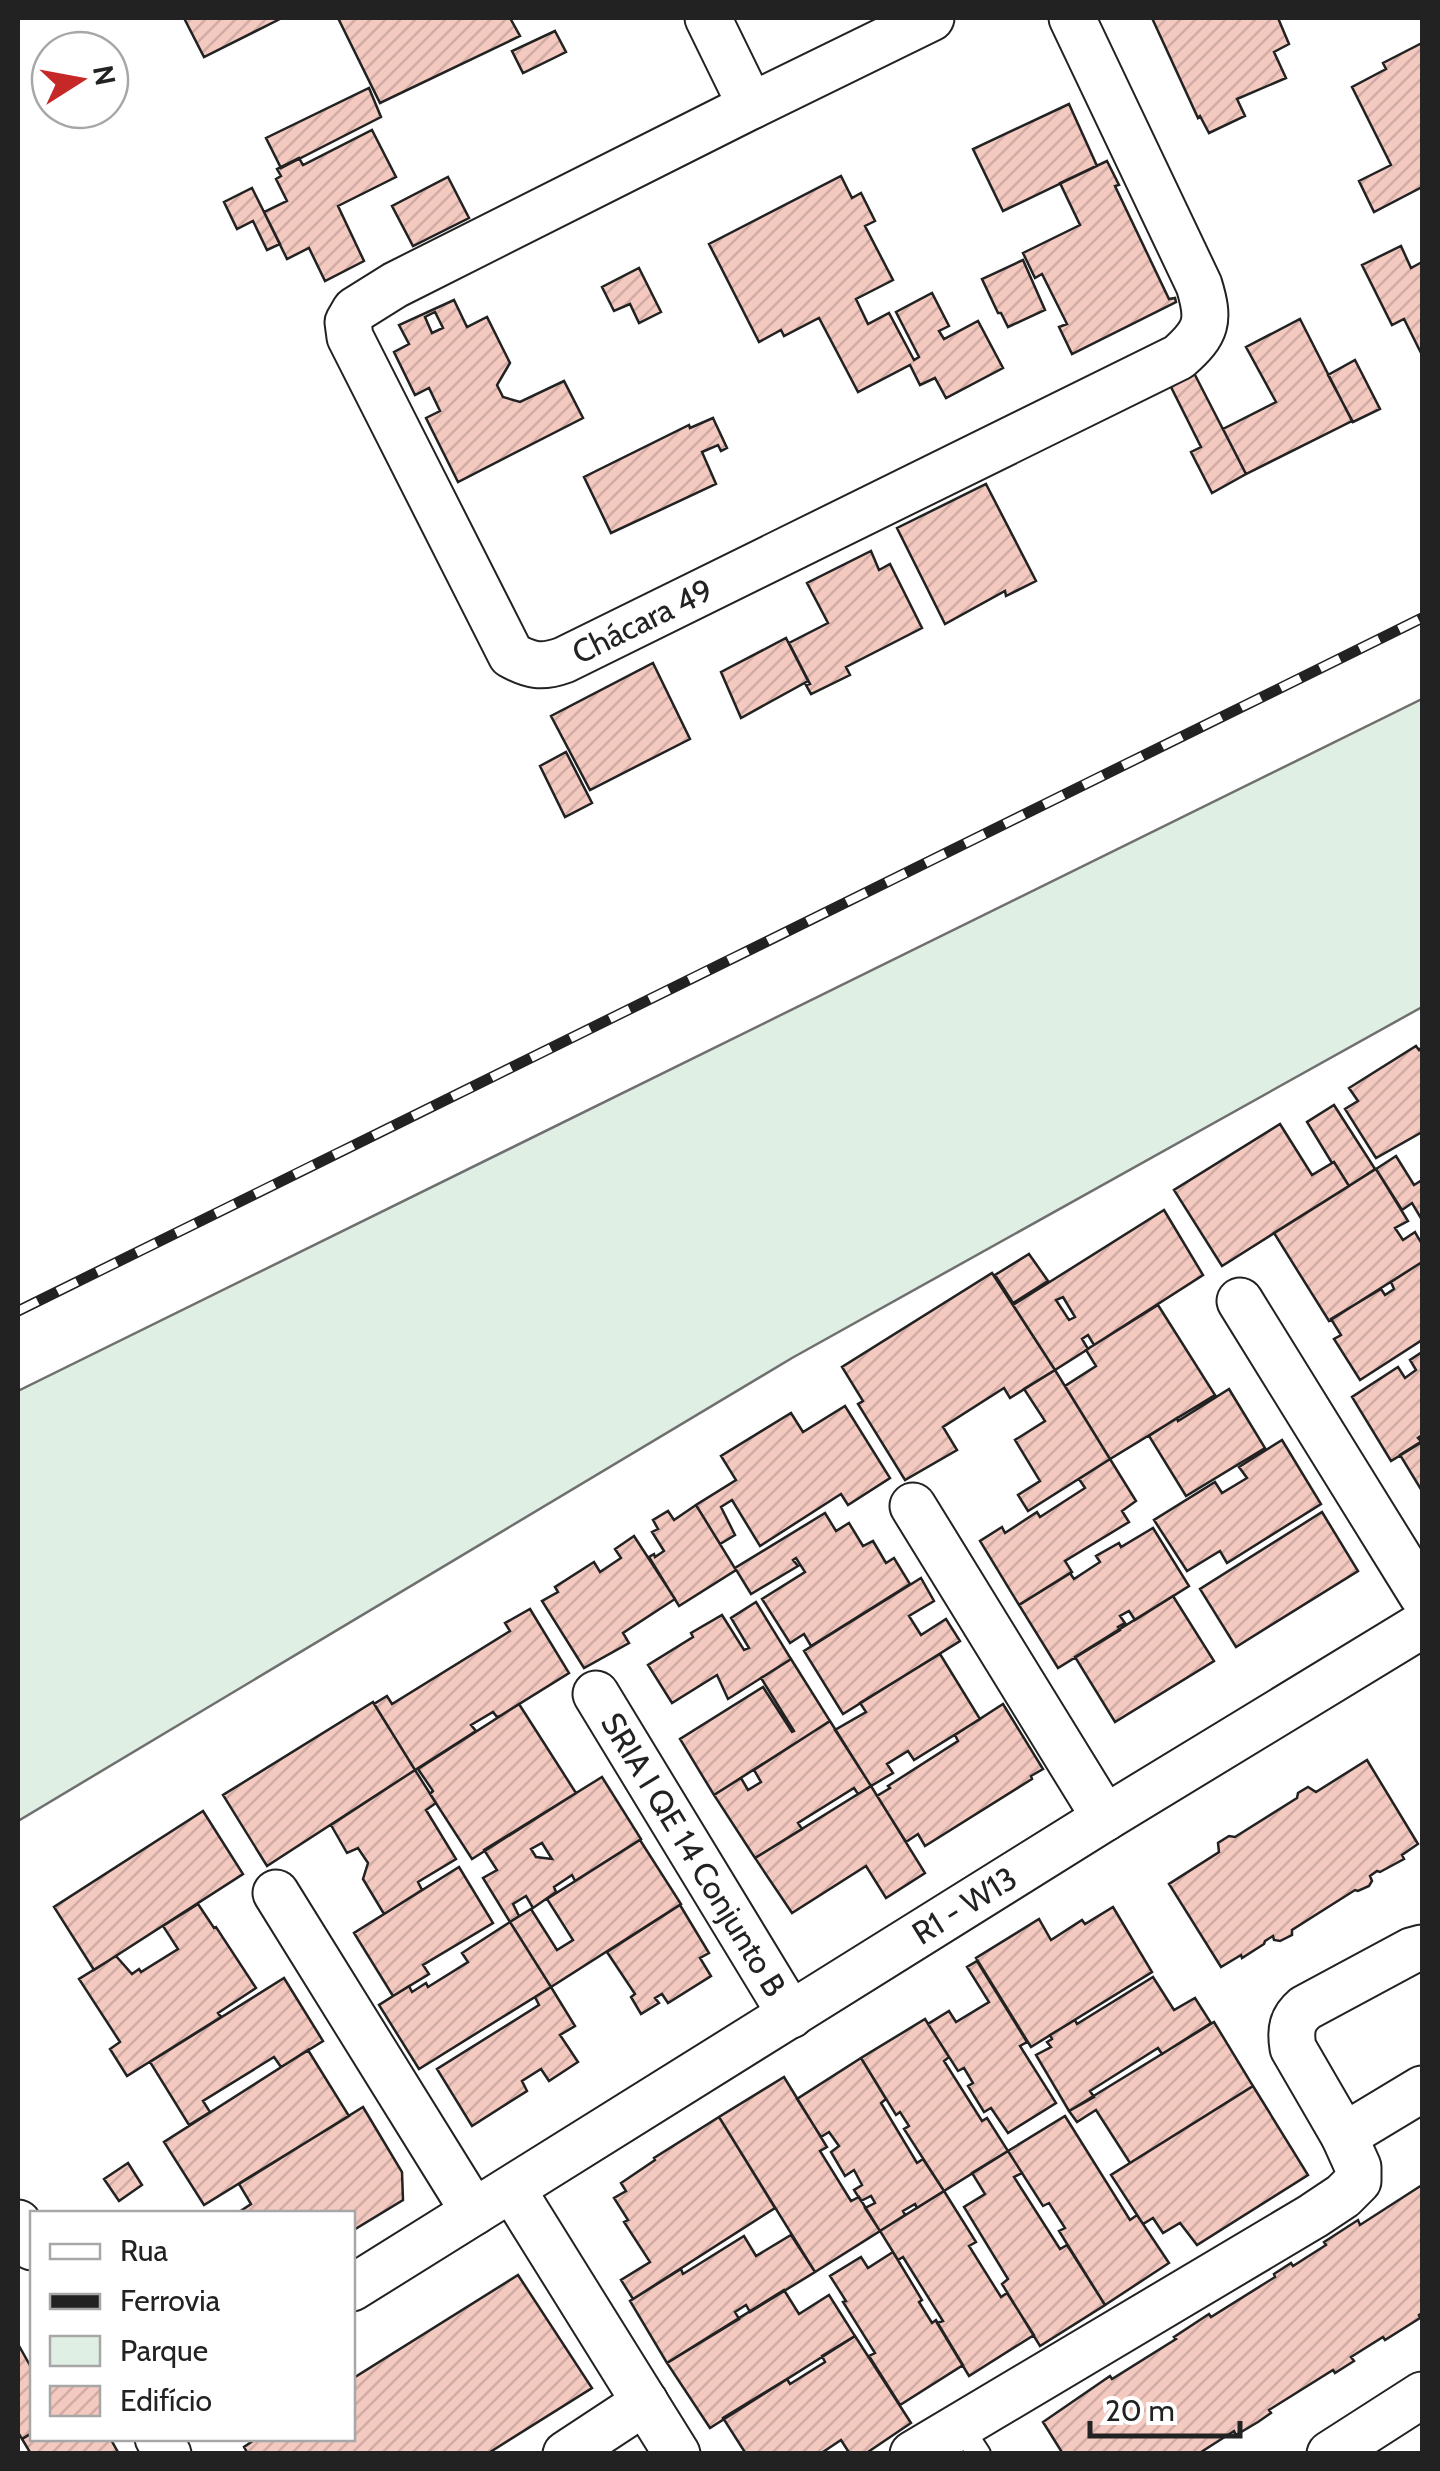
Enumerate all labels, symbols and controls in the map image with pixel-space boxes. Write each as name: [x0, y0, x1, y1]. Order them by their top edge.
north arrow: [30, 30, 130, 130]
text: N: [86, 62, 123, 88]
street label: Chácara 49: [566, 570, 719, 672]
street label: SRIA I QE 14 Conjunto B: [593, 1706, 795, 2003]
street label: R1 - W13: [905, 1858, 1024, 1952]
legend: [30, 2211, 355, 2441]
text: Rua: [120, 2232, 168, 2269]
text: Ferrovia: [120, 2282, 221, 2319]
text: Parque: [120, 2332, 208, 2369]
scale bar: [1090, 2376, 1240, 2438]
text: Edifício: [120, 2382, 212, 2419]
text: 20 m: [1105, 2392, 1175, 2429]

